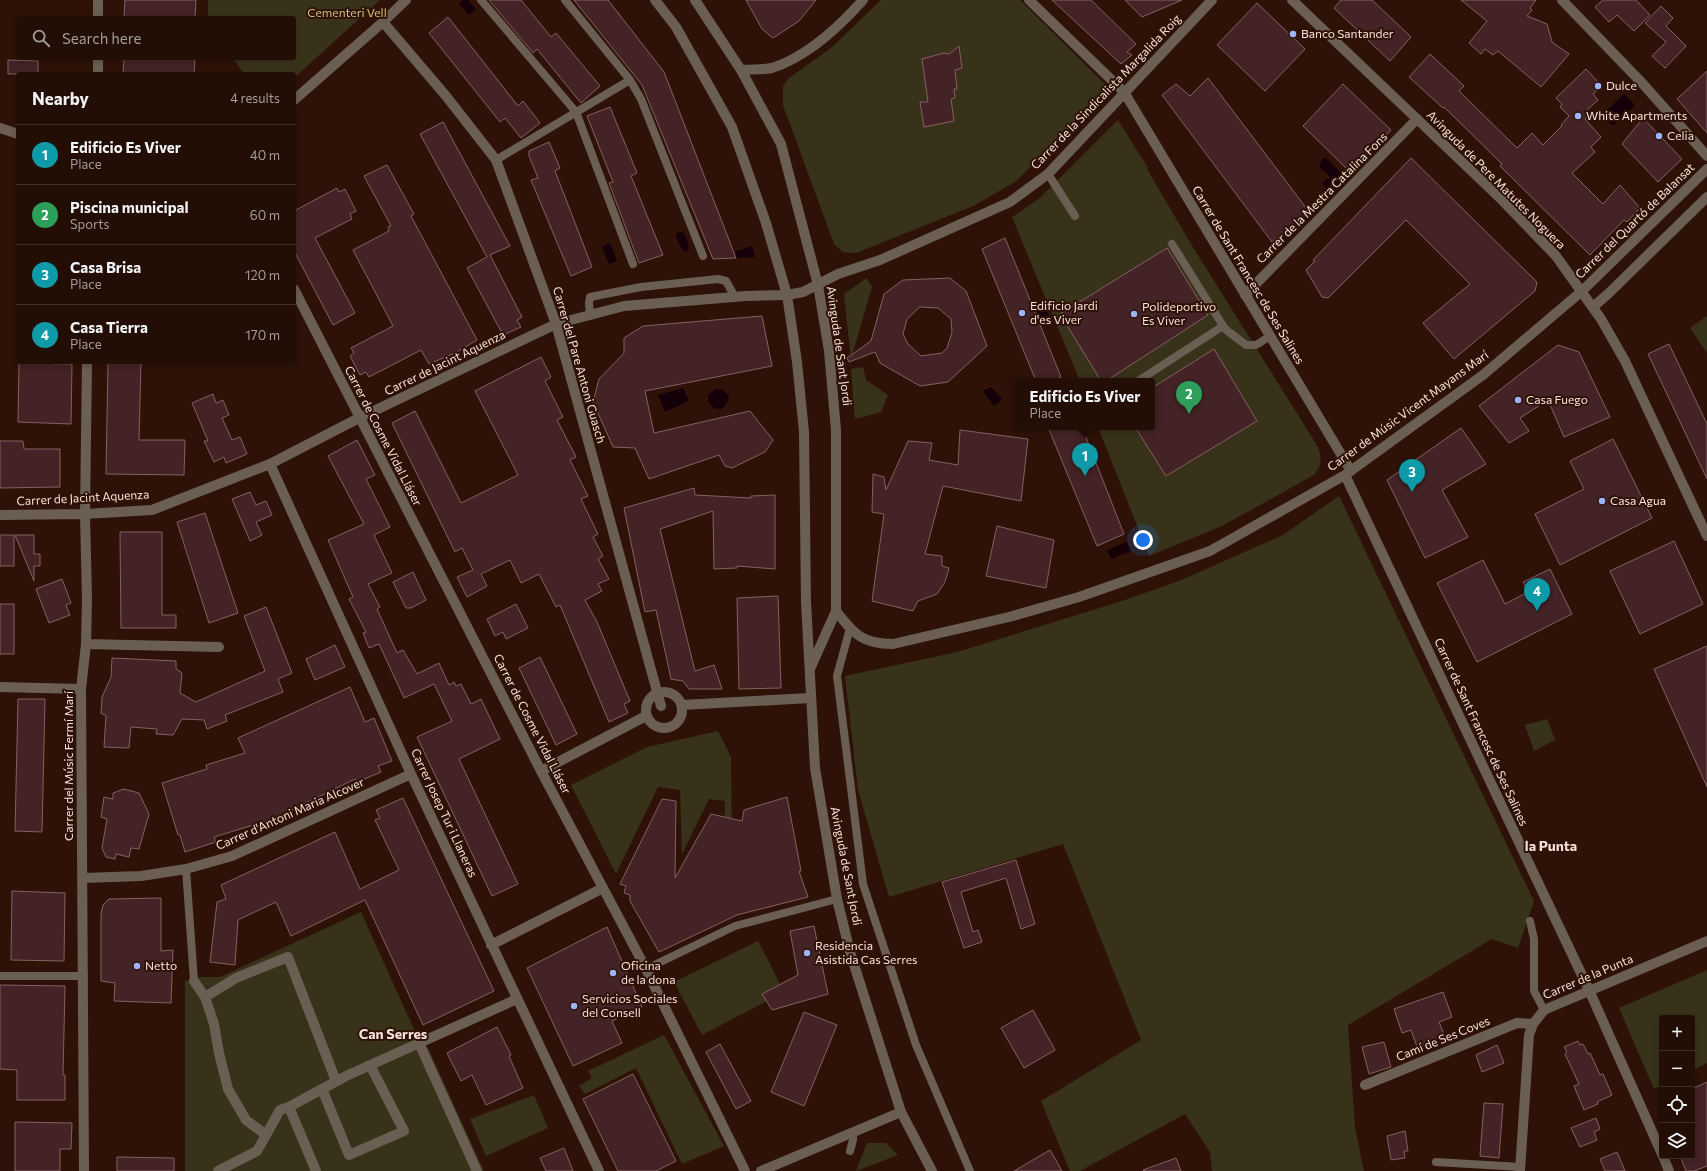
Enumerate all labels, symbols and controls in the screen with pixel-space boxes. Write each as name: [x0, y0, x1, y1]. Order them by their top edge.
park label: Cementeri Vell: [307, 5, 387, 19]
street label: Carrer de la Sindicalista Margalida Roig: [1027, 11, 1184, 172]
search box: [16, 16, 296, 60]
place label: Banco Santander: [1301, 26, 1394, 40]
icon: search: [30, 27, 52, 49]
text: Search here: [62, 29, 141, 47]
marker: Banco Santander: [1288, 29, 1298, 39]
place label: Dulce: [1606, 78, 1637, 92]
marker: Dulce: [1593, 81, 1603, 91]
text: Nearby: [32, 88, 89, 109]
text: 4 results: [230, 90, 280, 106]
street label: Avinguda de Pere Matutes Noguera: [1425, 107, 1569, 251]
place label: White Apartments: [1586, 108, 1687, 122]
marker: White Apartments: [1573, 111, 1583, 121]
place label: Celia: [1667, 128, 1694, 142]
street label: Carrer de la Mestra Catalina Fons: [1253, 129, 1390, 266]
marker: Celia: [1654, 131, 1664, 141]
text: Edificio Es Viver: [70, 138, 181, 156]
text: 1: [42, 147, 48, 163]
text: 40 m: [250, 147, 280, 163]
text: Place: [70, 156, 102, 172]
street label: Carrer del Quartó de Balansat: [1572, 160, 1697, 281]
street label: Carrer de Sant Francesc de Ses Salines: [1190, 183, 1308, 366]
text: Piscina municipal: [70, 198, 189, 216]
text: 2: [41, 207, 49, 223]
text: 60 m: [250, 207, 280, 223]
text: Sports: [70, 216, 110, 232]
text: Casa Brisa: [70, 258, 141, 276]
text: 3: [41, 267, 49, 283]
text: 120 m: [245, 267, 280, 283]
text: Place: [70, 276, 102, 292]
street label: Carrer del Pare Antoni Guasch: [551, 285, 609, 445]
street label: Avinguda de Sant Jordi: [824, 285, 855, 407]
place label: Edificio Jardi d'es Viver: [1030, 298, 1098, 326]
place label: Polideportivo Es Viver: [1142, 299, 1216, 327]
marker: Edificio Jardi d'es Viver: [1017, 308, 1027, 318]
marker: Polideportivo Es Viver: [1129, 309, 1139, 319]
text: Casa Tierra: [70, 318, 148, 336]
text: 4: [41, 327, 49, 343]
text: 170 m: [245, 327, 280, 343]
street label: Carrer de Jacint Aquenza: [382, 327, 508, 398]
text: Place: [70, 336, 102, 352]
street label: Carrer de Músic Vicent Mayans Marí: [1324, 347, 1491, 473]
street label: Carrer de Cosme Vidal Lláser: [342, 363, 425, 508]
popup: [1015, 378, 1155, 430]
pin: 2: [1176, 381, 1202, 414]
text: Edificio Es Viver: [1030, 387, 1140, 405]
place label: Casa Fuego: [1526, 392, 1588, 406]
marker: Casa Fuego: [1513, 395, 1523, 405]
text: Place: [1030, 405, 1061, 421]
pin: 1: [1072, 443, 1098, 476]
pin: 3: [1399, 459, 1425, 492]
street label: Carrer de Jacint Aquenza: [16, 487, 150, 508]
place label: Casa Agua: [1610, 493, 1666, 507]
marker: Casa Agua: [1597, 496, 1607, 506]
your location: [1133, 530, 1153, 550]
pin: 4: [1524, 578, 1550, 611]
street label: Carrer de Sant Francesc de Ses Salines: [1432, 635, 1532, 828]
street label: Carrer de Cosme Vidal Lláser: [491, 651, 574, 796]
street label: Carrer del Músic Fermí Marí: [61, 690, 75, 841]
street label: Carrer Josep Tur i Llaneras: [408, 746, 481, 880]
street label: Carrer d'Antoni Maria Alcover: [213, 774, 366, 852]
street label: Avinguda de Sant Jordi: [828, 805, 865, 927]
district label: la Punta: [1525, 837, 1577, 854]
place label: Residencia Asistida Cas Serres: [815, 938, 918, 966]
marker: Residencia Asistida Cas Serres: [802, 948, 812, 958]
street label: Carrer de la Punta: [1540, 951, 1635, 1001]
place label: Netto: [145, 958, 177, 972]
place label: Oficina de la dona: [621, 958, 675, 986]
marker: Netto: [132, 961, 142, 971]
marker: Oficina de la dona: [608, 968, 618, 978]
place label: Servicios Sociales del Consell: [582, 991, 678, 1019]
marker: Servicios Sociales del Consell: [569, 1001, 579, 1011]
street label: Camí de Ses Coves: [1394, 1013, 1492, 1063]
map controls: [1659, 1015, 1695, 1159]
button: +: [1659, 1015, 1695, 1051]
district label: Can Serres: [359, 1025, 428, 1042]
button: −: [1659, 1051, 1695, 1087]
button: locate: [1659, 1087, 1695, 1123]
button: layers: [1659, 1123, 1695, 1159]

